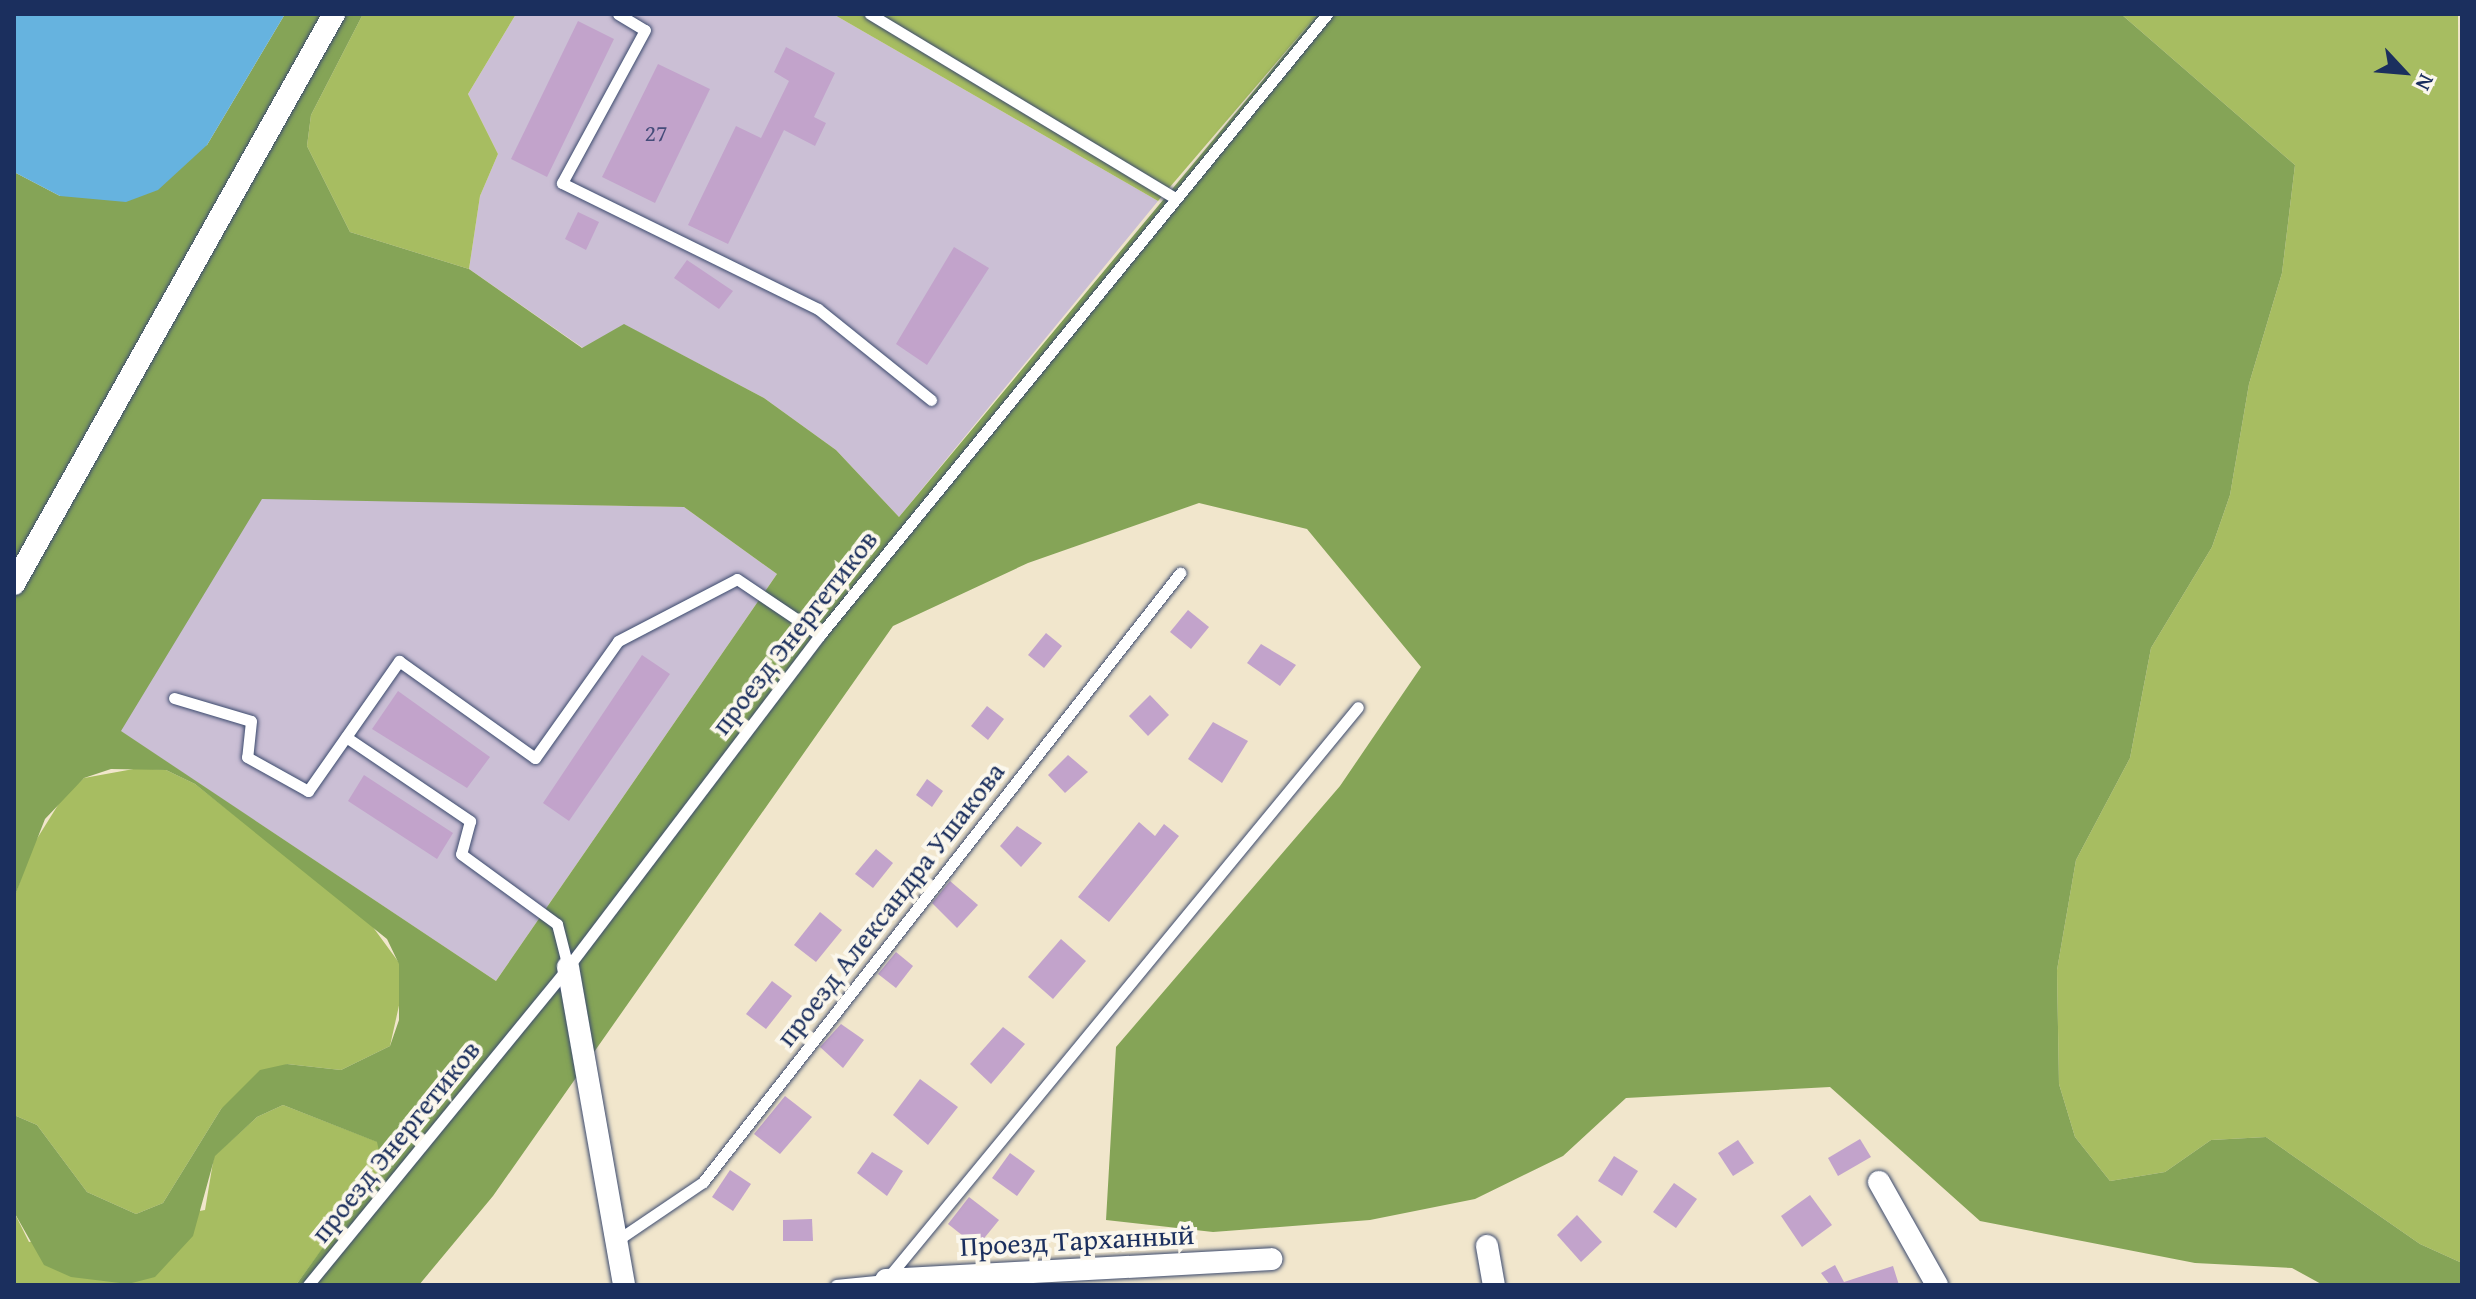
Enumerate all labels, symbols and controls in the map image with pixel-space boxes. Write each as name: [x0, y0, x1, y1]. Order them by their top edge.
north arrow: [2364, 32, 2444, 112]
text: N: [2408, 69, 2443, 96]
house number: 27: [644, 119, 668, 147]
street label: проезд Энергетиков: [704, 523, 884, 741]
street label: проезд Александра Ушакова: [769, 755, 1011, 1053]
street label: проезд Энергетиков: [303, 1033, 487, 1249]
street label: Проезд Тарханный: [959, 1217, 1195, 1263]

